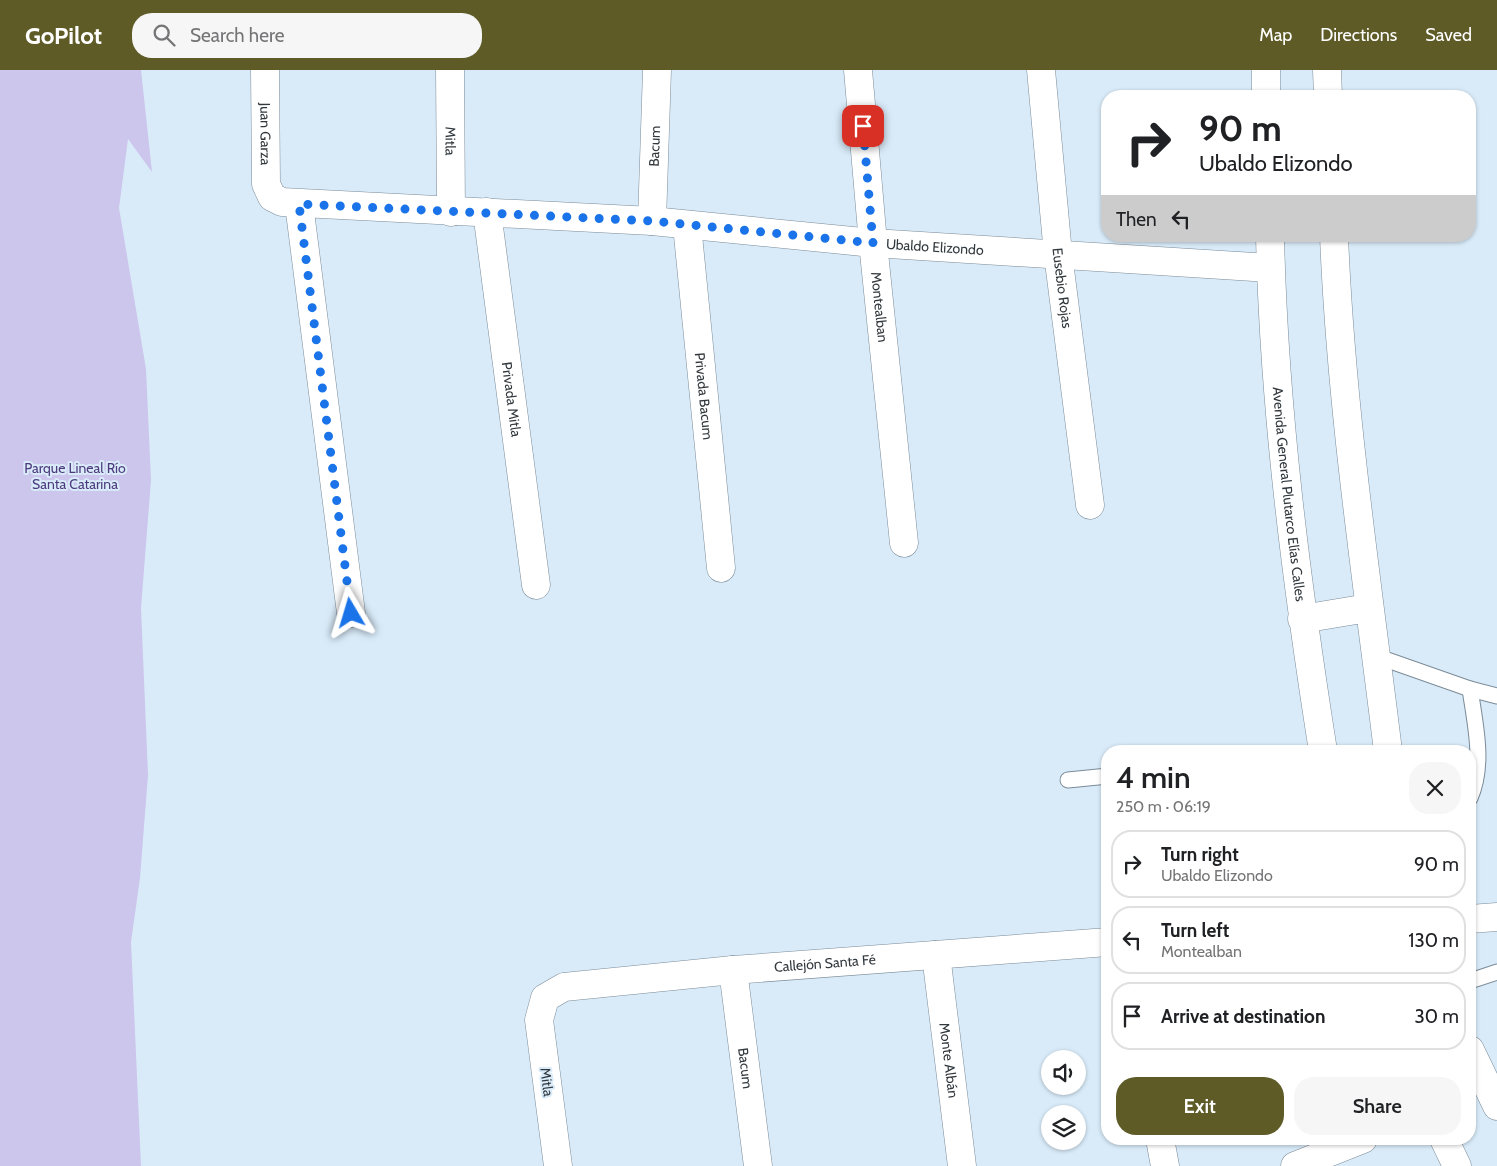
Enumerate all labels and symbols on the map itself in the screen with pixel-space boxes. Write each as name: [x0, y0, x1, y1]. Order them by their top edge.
street label: Juan Garza: [256, 102, 275, 166]
pin: [842, 105, 884, 147]
street label: Bacum: [645, 125, 664, 167]
street label: Mitla: [441, 126, 460, 156]
street label: Ubaldo Elizondo: [885, 235, 985, 259]
street label: Eusebio Rojas: [1048, 247, 1076, 329]
street label: Montealban: [867, 271, 892, 343]
street label: Privada Bacum: [691, 352, 717, 441]
street label: Privada Mitla: [498, 361, 525, 438]
street label: Avenida General Plutarco Elías Calles: [1269, 386, 1310, 603]
park label: Parque Lineal Río Santa Catarina: [24, 459, 126, 493]
position arrow: [324, 586, 376, 638]
street label: Callejón Santa Fé: [773, 950, 876, 976]
street label: Monte Albán: [935, 1021, 963, 1099]
street label: Bacum: [734, 1047, 757, 1090]
street label: Mitla: [536, 1067, 558, 1098]

